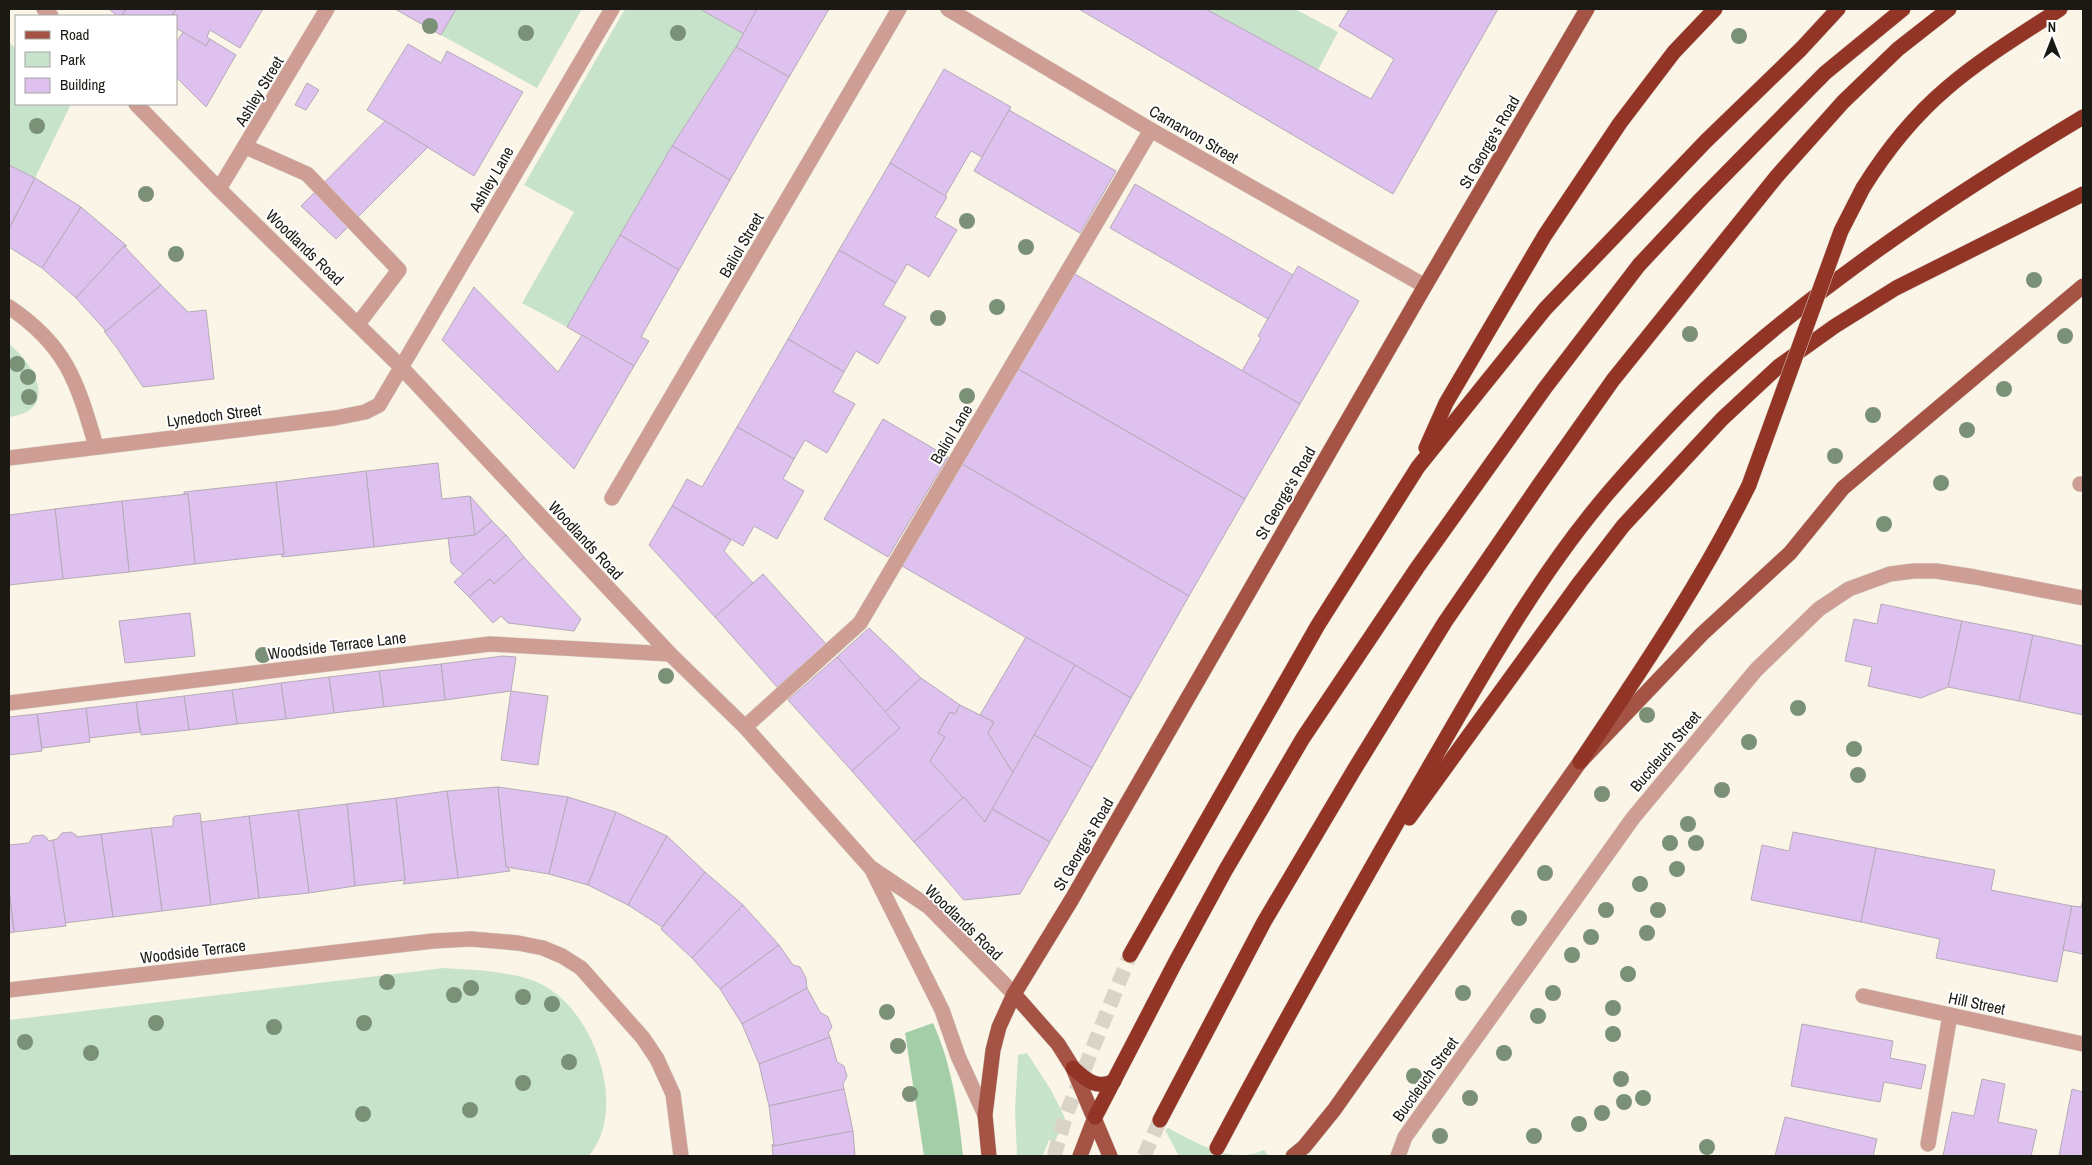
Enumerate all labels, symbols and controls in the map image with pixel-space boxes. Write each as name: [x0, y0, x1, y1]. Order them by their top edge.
legend: [15, 15, 178, 105]
north arrow: [2027, 15, 2077, 65]
text: N: [2048, 18, 2056, 36]
text: Road: [60, 24, 89, 45]
text: Park: [60, 49, 86, 70]
street label: Ashley Street: [229, 52, 289, 131]
text: Building: [60, 74, 105, 95]
street label: St George's Road: [1454, 92, 1524, 192]
street label: Carnarvon Street: [1145, 99, 1243, 169]
street label: Ashley Lane: [463, 142, 519, 217]
street label: Woodlands Road: [261, 204, 349, 290]
street label: Baliol Street: [714, 208, 769, 281]
street label: Lynedoch Street: [165, 398, 263, 432]
street label: Baliol Lane: [925, 400, 977, 468]
street label: St George's Road: [1250, 443, 1320, 543]
street label: Woodlands Road: [544, 496, 628, 584]
street label: Woodside Terrace Lane: [267, 626, 407, 664]
street label: Buccleuch Street: [1625, 706, 1706, 796]
street label: St George's Road: [1048, 794, 1118, 894]
street label: Woodlands Road: [920, 879, 1008, 965]
street label: Woodside Terrace: [139, 934, 247, 968]
street label: Hill Street: [1947, 986, 2008, 1020]
street label: Buccleuch Street: [1387, 1032, 1463, 1126]

